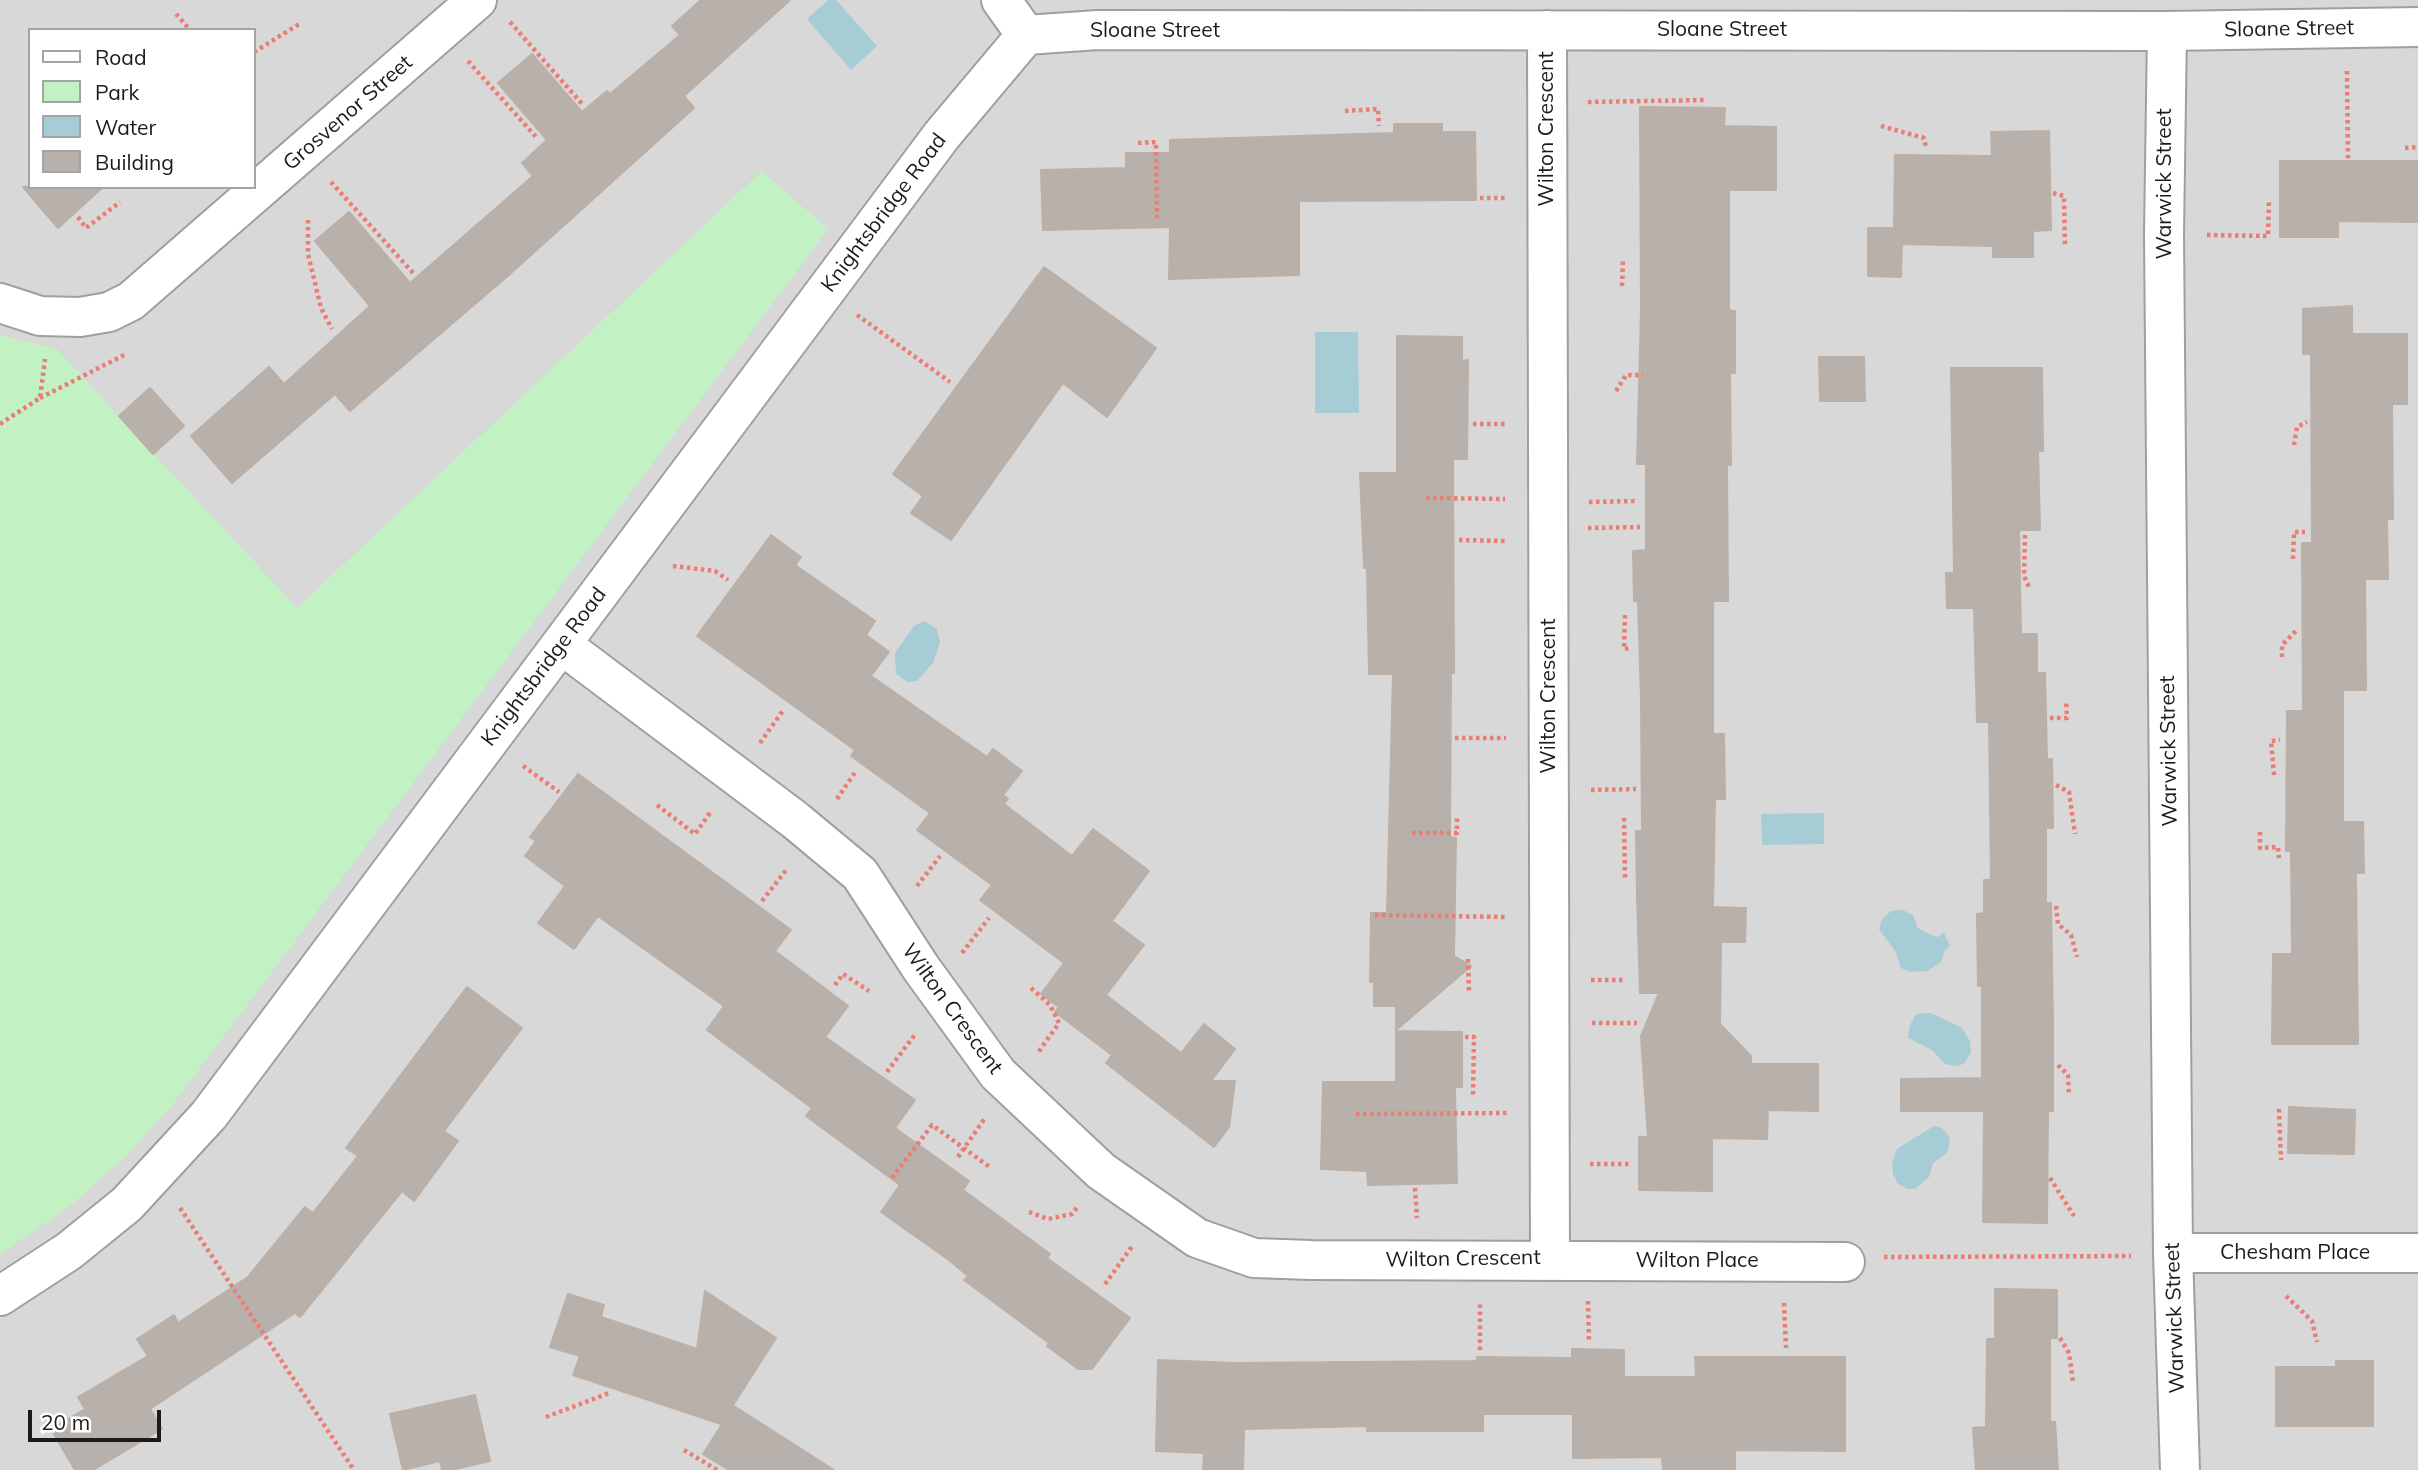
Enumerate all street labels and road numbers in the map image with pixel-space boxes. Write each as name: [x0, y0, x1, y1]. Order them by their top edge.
street label: Sloane Street: [2224, 15, 2354, 43]
street label: Sloane Street: [1657, 17, 1787, 43]
street label: Sloane Street: [1090, 18, 1220, 44]
street label: Grosvenor Street: [278, 50, 418, 176]
street label: Wilton Crescent: [1534, 51, 1560, 207]
street label: Warwick Street: [2152, 108, 2178, 260]
street label: Knightsbridge Road: [816, 129, 952, 297]
street label: Knightsbridge Road: [476, 583, 612, 751]
street label: Wilton Crescent: [1536, 618, 1562, 774]
street label: Warwick Street: [2155, 675, 2183, 827]
street label: Wilton Crescent: [896, 939, 1008, 1079]
street label: Chesham Place: [2220, 1240, 2370, 1266]
street label: Warwick Street: [2160, 1242, 2190, 1394]
street label: Wilton Crescent: [1385, 1245, 1541, 1273]
street label: Wilton Place: [1635, 1248, 1759, 1274]

